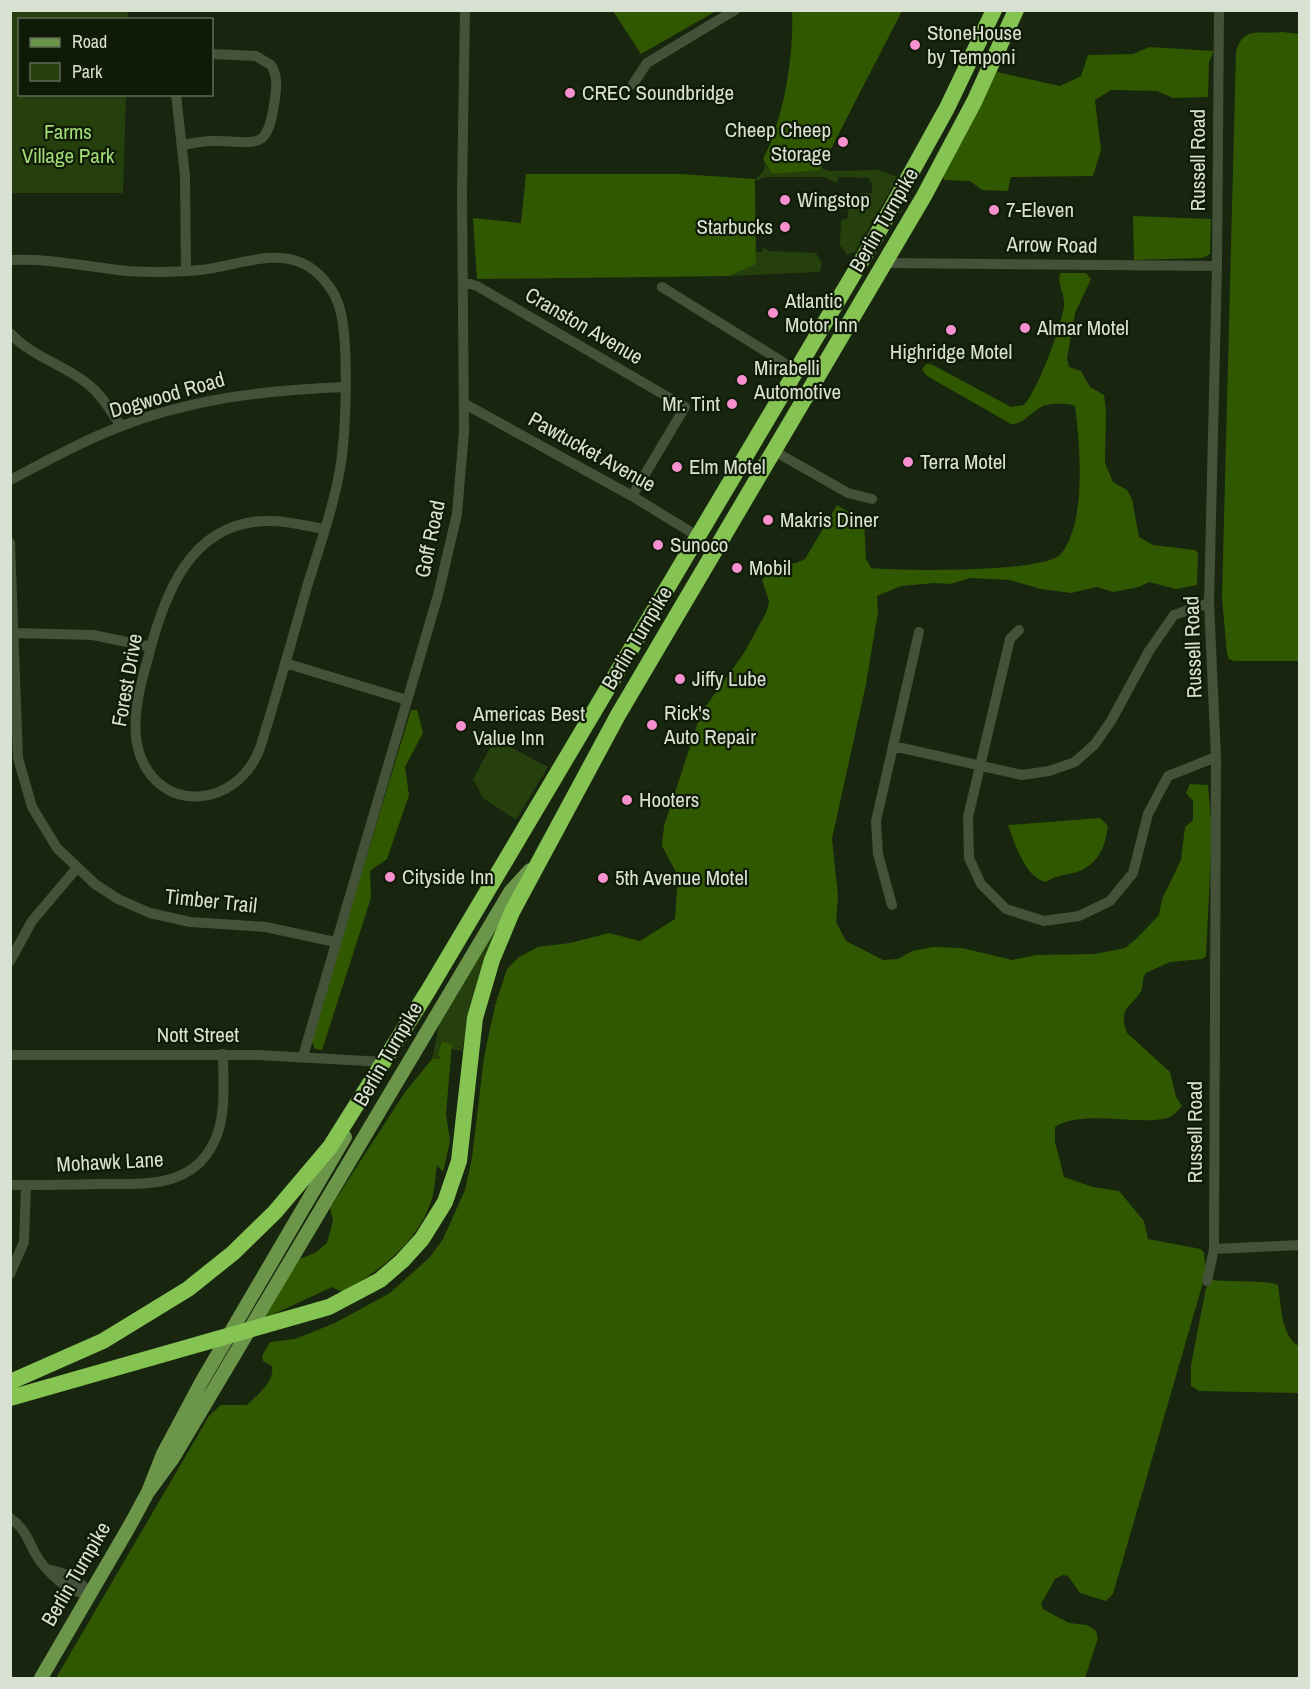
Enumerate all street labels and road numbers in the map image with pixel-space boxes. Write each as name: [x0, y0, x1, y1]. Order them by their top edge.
street label: Russell Road: [1183, 109, 1212, 211]
street label: Berlin Turnpike: [842, 162, 925, 277]
street label: Arrow Road: [1005, 229, 1098, 260]
street label: Cranston Avenue: [520, 280, 649, 371]
street label: Dogwood Road: [106, 364, 228, 425]
street label: Pawtucket Avenue: [523, 405, 661, 499]
street label: Goff Road: [407, 498, 452, 580]
street label: Berlin Turnpike: [594, 581, 679, 695]
street label: Russell Road: [1176, 595, 1209, 699]
street label: Forest Drive: [104, 631, 149, 729]
street label: Timber Trail: [164, 881, 259, 920]
street label: Berlin Turnpike: [346, 996, 429, 1111]
street label: Nott Street: [157, 1020, 239, 1049]
street label: Russell Road: [1180, 1081, 1209, 1183]
street label: Mohawk Lane: [56, 1144, 164, 1179]
street label: Berlin Turnpike: [34, 1516, 117, 1631]

